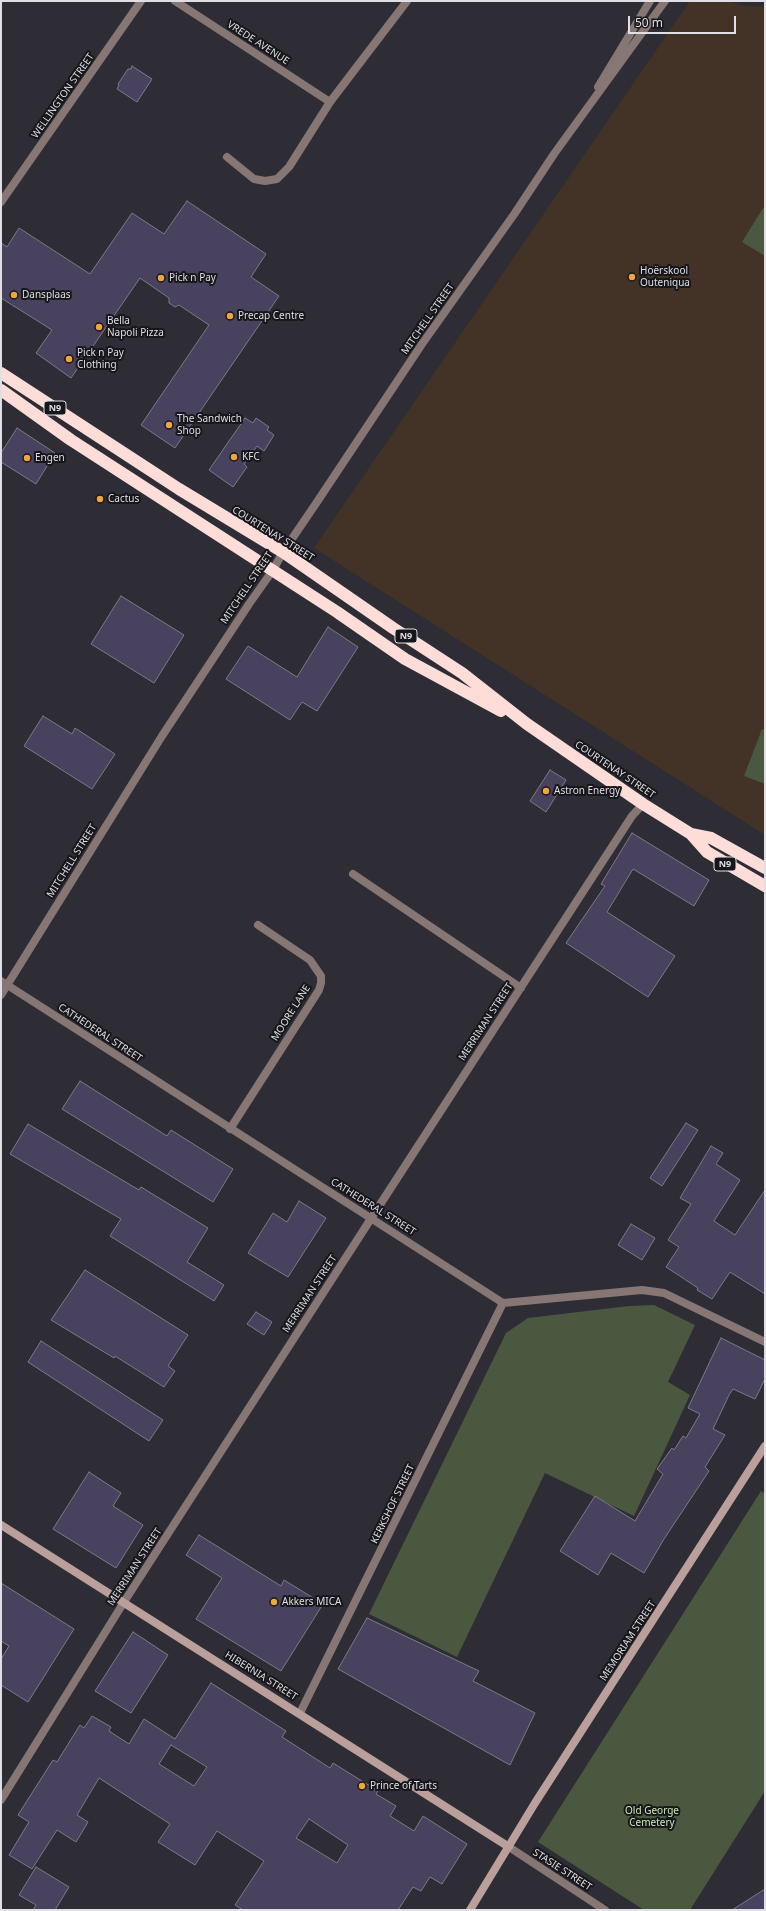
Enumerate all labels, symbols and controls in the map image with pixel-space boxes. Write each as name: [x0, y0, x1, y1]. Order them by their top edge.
scale bar: [630, 8, 738, 34]
text: 50 m: [635, 14, 663, 31]
street label: VREDE AVENUE: [225, 19, 291, 67]
street label: WELLINGTON STREET: [29, 51, 97, 141]
place label: Hoërskool Outeniqua: [640, 265, 690, 288]
place label: Pick n Pay: [169, 272, 216, 284]
marker: Hoërskool Outeniqua: [627, 272, 637, 282]
marker: Pick n Pay: [156, 273, 166, 283]
street label: MITCHELL STREET: [399, 281, 457, 357]
place label: Dansplaas: [22, 289, 71, 301]
marker: Dansplaas: [9, 290, 19, 300]
place label: Precap Centre: [238, 310, 304, 322]
marker: Precap Centre: [225, 311, 235, 321]
place label: Bella Napoli Pizza: [107, 315, 164, 338]
marker: Bella Napoli Pizza: [94, 322, 104, 332]
place label: Pick n Pay Clothing: [77, 347, 124, 370]
marker: Pick n Pay Clothing: [64, 354, 74, 364]
road number: N9: [44, 401, 66, 415]
place label: The Sandwich Shop: [177, 413, 242, 436]
marker: The Sandwich Shop: [164, 420, 174, 430]
place label: KFC: [242, 451, 260, 463]
place label: Engen: [35, 452, 65, 464]
marker: KFC: [229, 452, 239, 462]
marker: Engen: [22, 453, 32, 463]
place label: Cactus: [108, 493, 139, 505]
marker: Cactus: [95, 494, 105, 504]
street label: COURTENAY STREET: [230, 504, 316, 564]
street label: MITCHELL STREET: [219, 550, 275, 626]
road number: N9: [395, 629, 417, 643]
street label: COURTENAY STREET: [573, 739, 657, 801]
place label: Astron Energy: [554, 785, 620, 797]
marker: Astron Energy: [541, 786, 551, 796]
street label: MITCHELL STREET: [45, 822, 99, 900]
road number: N9: [714, 857, 736, 871]
street label: MERRIMAN STREET: [456, 981, 516, 1063]
street label: MOORE LANE: [269, 983, 313, 1043]
street label: CATHEDERAL STREET: [56, 1001, 144, 1065]
street label: CATHEDERAL STREET: [328, 1176, 418, 1238]
street label: MERRIMAN STREET: [280, 1253, 340, 1335]
street label: KERKSHOF STREET: [369, 1462, 417, 1546]
street label: MERRIMAN STREET: [105, 1526, 165, 1608]
place label: Akkers MICA: [282, 1596, 341, 1608]
marker: Akkers MICA: [269, 1597, 279, 1607]
street label: MEMORIAM STREET: [598, 1599, 658, 1683]
street label: HIBERNIA STREET: [223, 1649, 299, 1703]
place label: Prince of Tarts: [370, 1780, 437, 1792]
marker: Prince of Tarts: [357, 1781, 367, 1791]
park label: Old George Cemetery: [625, 1805, 679, 1828]
street label: STASIE STREET: [530, 1847, 594, 1893]

